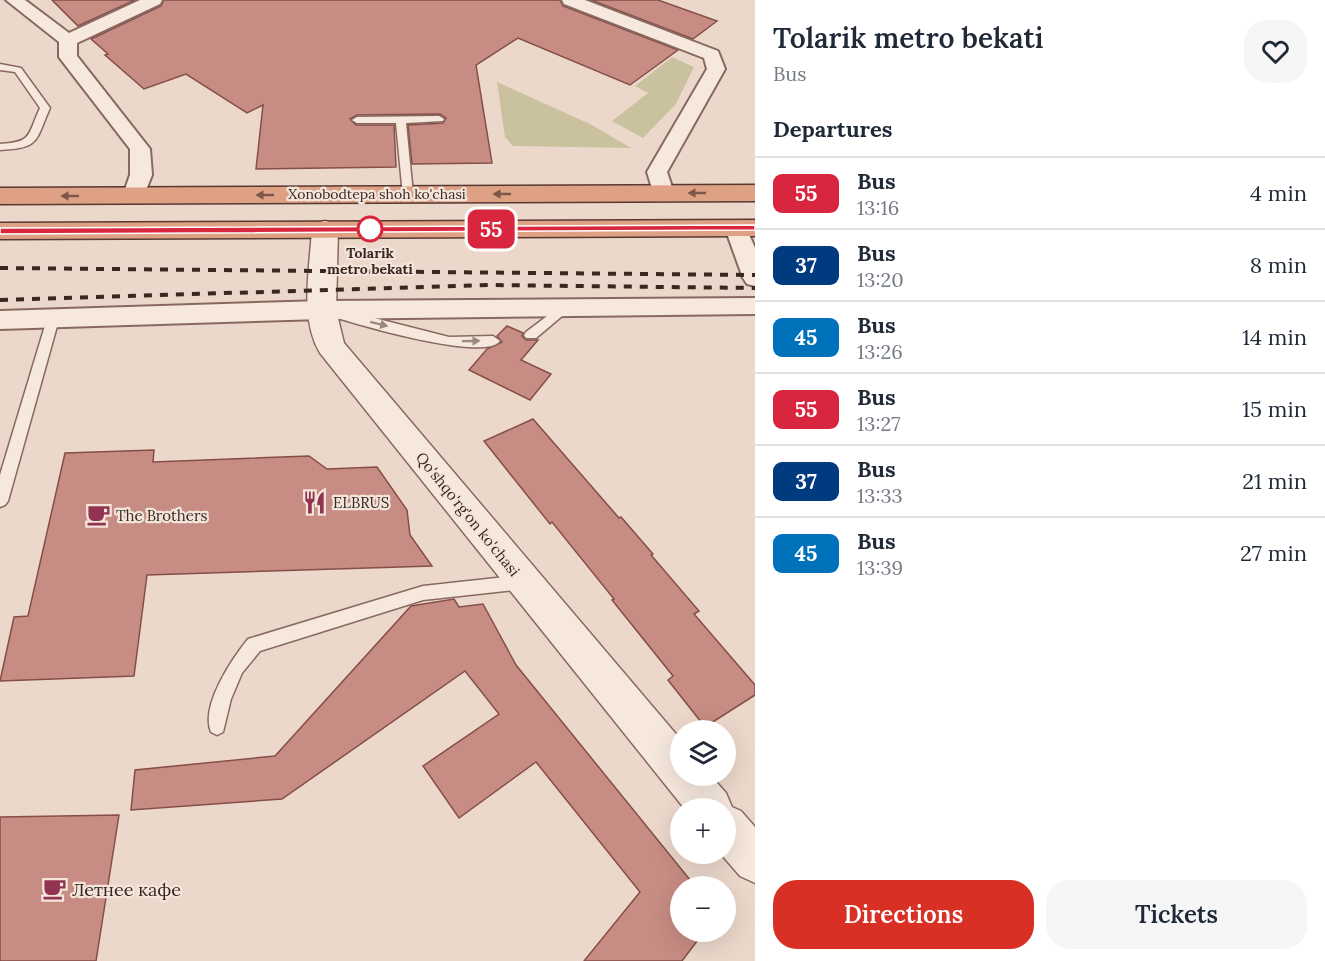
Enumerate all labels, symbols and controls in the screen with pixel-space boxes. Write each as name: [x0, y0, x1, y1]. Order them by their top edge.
text: Tolarik metro bekati: [773, 20, 1044, 56]
button: heart: [1244, 20, 1307, 83]
text: Bus: [773, 61, 807, 86]
text: Departures: [773, 115, 892, 143]
text: Bus: [857, 167, 896, 195]
text: 4 min: [1250, 179, 1307, 207]
text: 55: [795, 180, 817, 207]
street label: Xonobodtepa shoh ko'chasi: [288, 185, 466, 203]
one-way arrow: [687, 188, 706, 198]
one-way arrow: [492, 189, 511, 199]
one-way arrow: [255, 190, 274, 200]
one-way arrow: [60, 191, 79, 201]
text: 13:16: [857, 195, 899, 220]
line badge: 55: [464, 210, 518, 248]
marker: Tolarik metro bekati: [357, 216, 383, 242]
text: 55: [480, 216, 502, 243]
text: Bus: [857, 239, 896, 267]
place label: Tolarik metro bekati: [327, 244, 413, 278]
text: 8 min: [1250, 251, 1307, 279]
text: 37: [795, 252, 817, 279]
text: 13:20: [857, 267, 904, 292]
text: Bus: [857, 311, 896, 339]
one-way arrow: [370, 320, 388, 329]
text: 14 min: [1242, 323, 1307, 351]
text: 45: [795, 324, 817, 351]
one-way arrow: [462, 337, 481, 346]
text: 13:26: [857, 339, 903, 364]
text: Bus: [857, 383, 896, 411]
text: 15 min: [1242, 395, 1307, 423]
text: 55: [795, 396, 817, 423]
text: 13:27: [857, 411, 900, 436]
street label: Qo'shqo'rg'on ko'chasi: [412, 448, 524, 580]
text: Bus: [857, 455, 896, 483]
text: 21 min: [1242, 467, 1307, 495]
text: 37: [795, 468, 817, 495]
text: 13:33: [857, 483, 903, 508]
restaurant icon: ELBRUS: [302, 489, 328, 515]
place label: ELBRUS: [333, 493, 389, 512]
cafe icon: The Brothers: [85, 502, 111, 528]
place label: The Brothers: [116, 506, 207, 525]
text: Bus: [857, 527, 896, 555]
text: 27 min: [1240, 539, 1307, 567]
text: 45: [795, 540, 817, 567]
text: 13:39: [857, 555, 903, 580]
map controls: [670, 720, 736, 942]
button: layers: [670, 720, 736, 786]
button: +: [670, 798, 736, 864]
cafe icon: Летнее кафе: [41, 876, 67, 902]
button: −: [670, 876, 736, 942]
place label: Летнее кафе: [72, 878, 181, 901]
button: Directions: [773, 880, 1034, 949]
button: Tickets: [1046, 880, 1307, 949]

